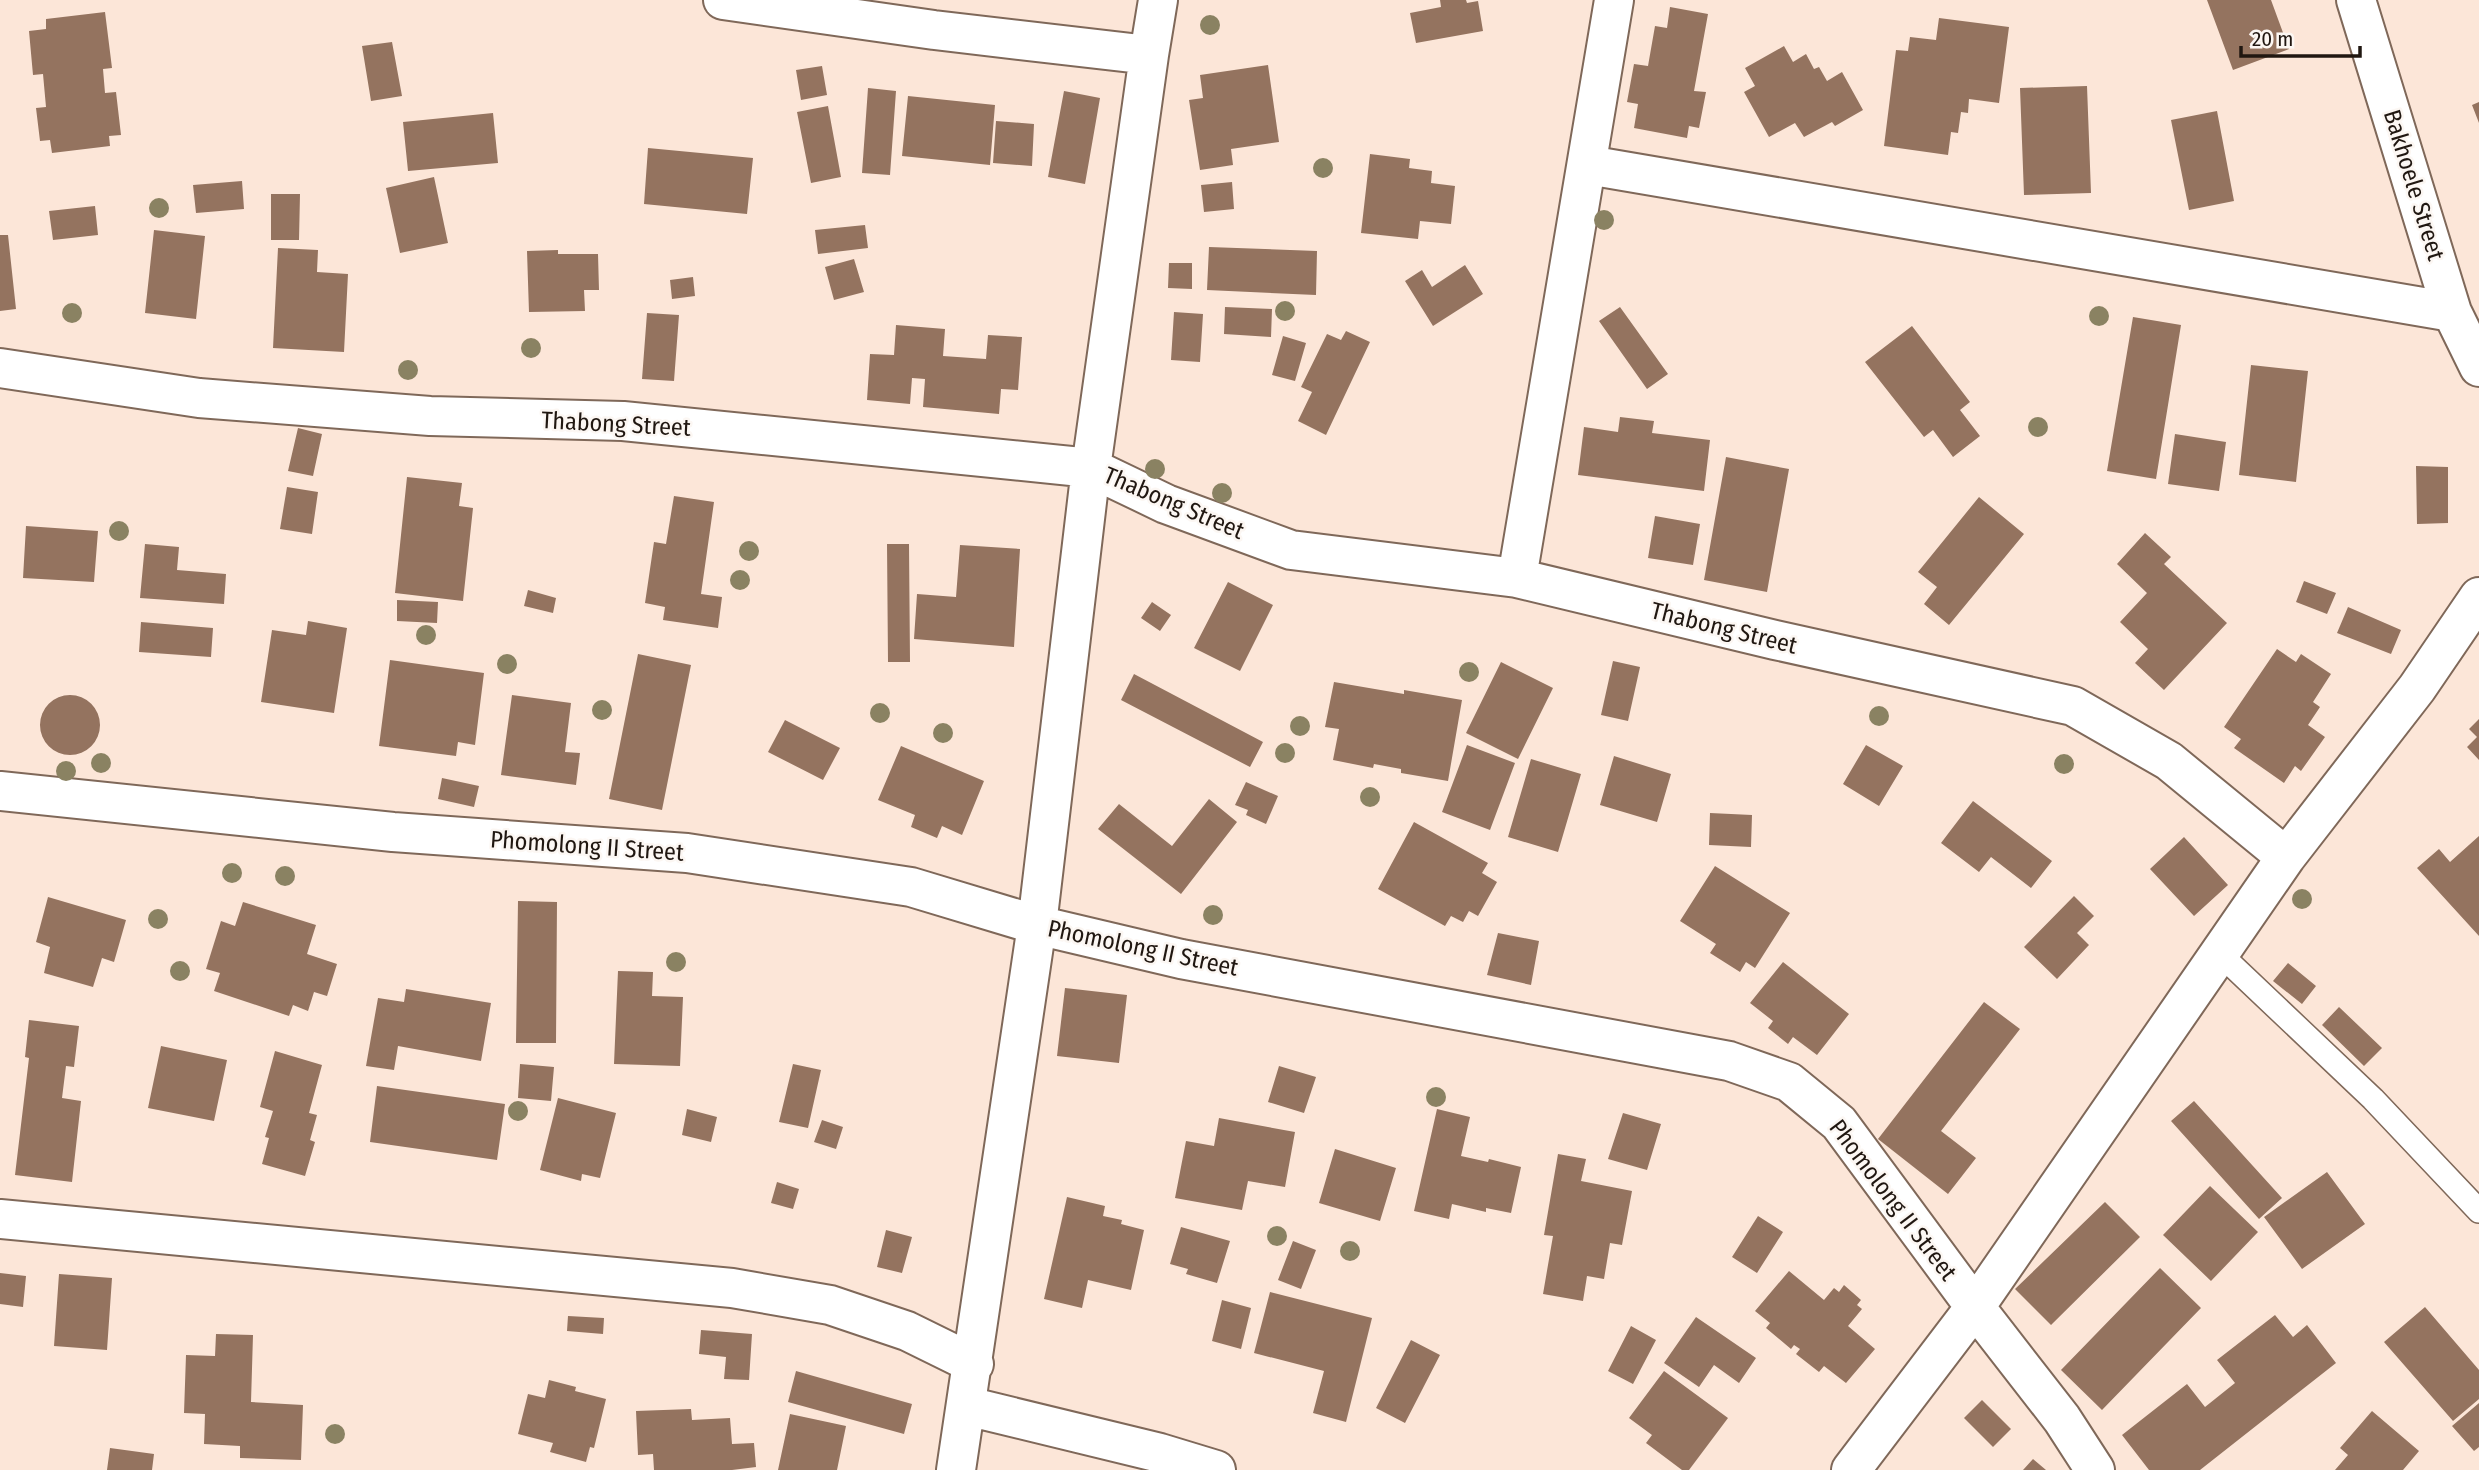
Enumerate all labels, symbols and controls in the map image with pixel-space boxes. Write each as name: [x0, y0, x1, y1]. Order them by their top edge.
scale bar: [2241, 14, 2360, 58]
text: 20 m: [2252, 26, 2293, 52]
street label: Bakhoele Street: [2378, 106, 2450, 264]
street label: Thabong Street: [541, 406, 692, 442]
street label: Thabong Street: [1100, 461, 1248, 545]
street label: Thabong Street: [1648, 596, 1800, 660]
street label: Phomolong II Street: [489, 825, 685, 867]
street label: Phomolong II Street: [1045, 914, 1241, 982]
street label: Phomolong II Street: [1823, 1114, 1963, 1286]

